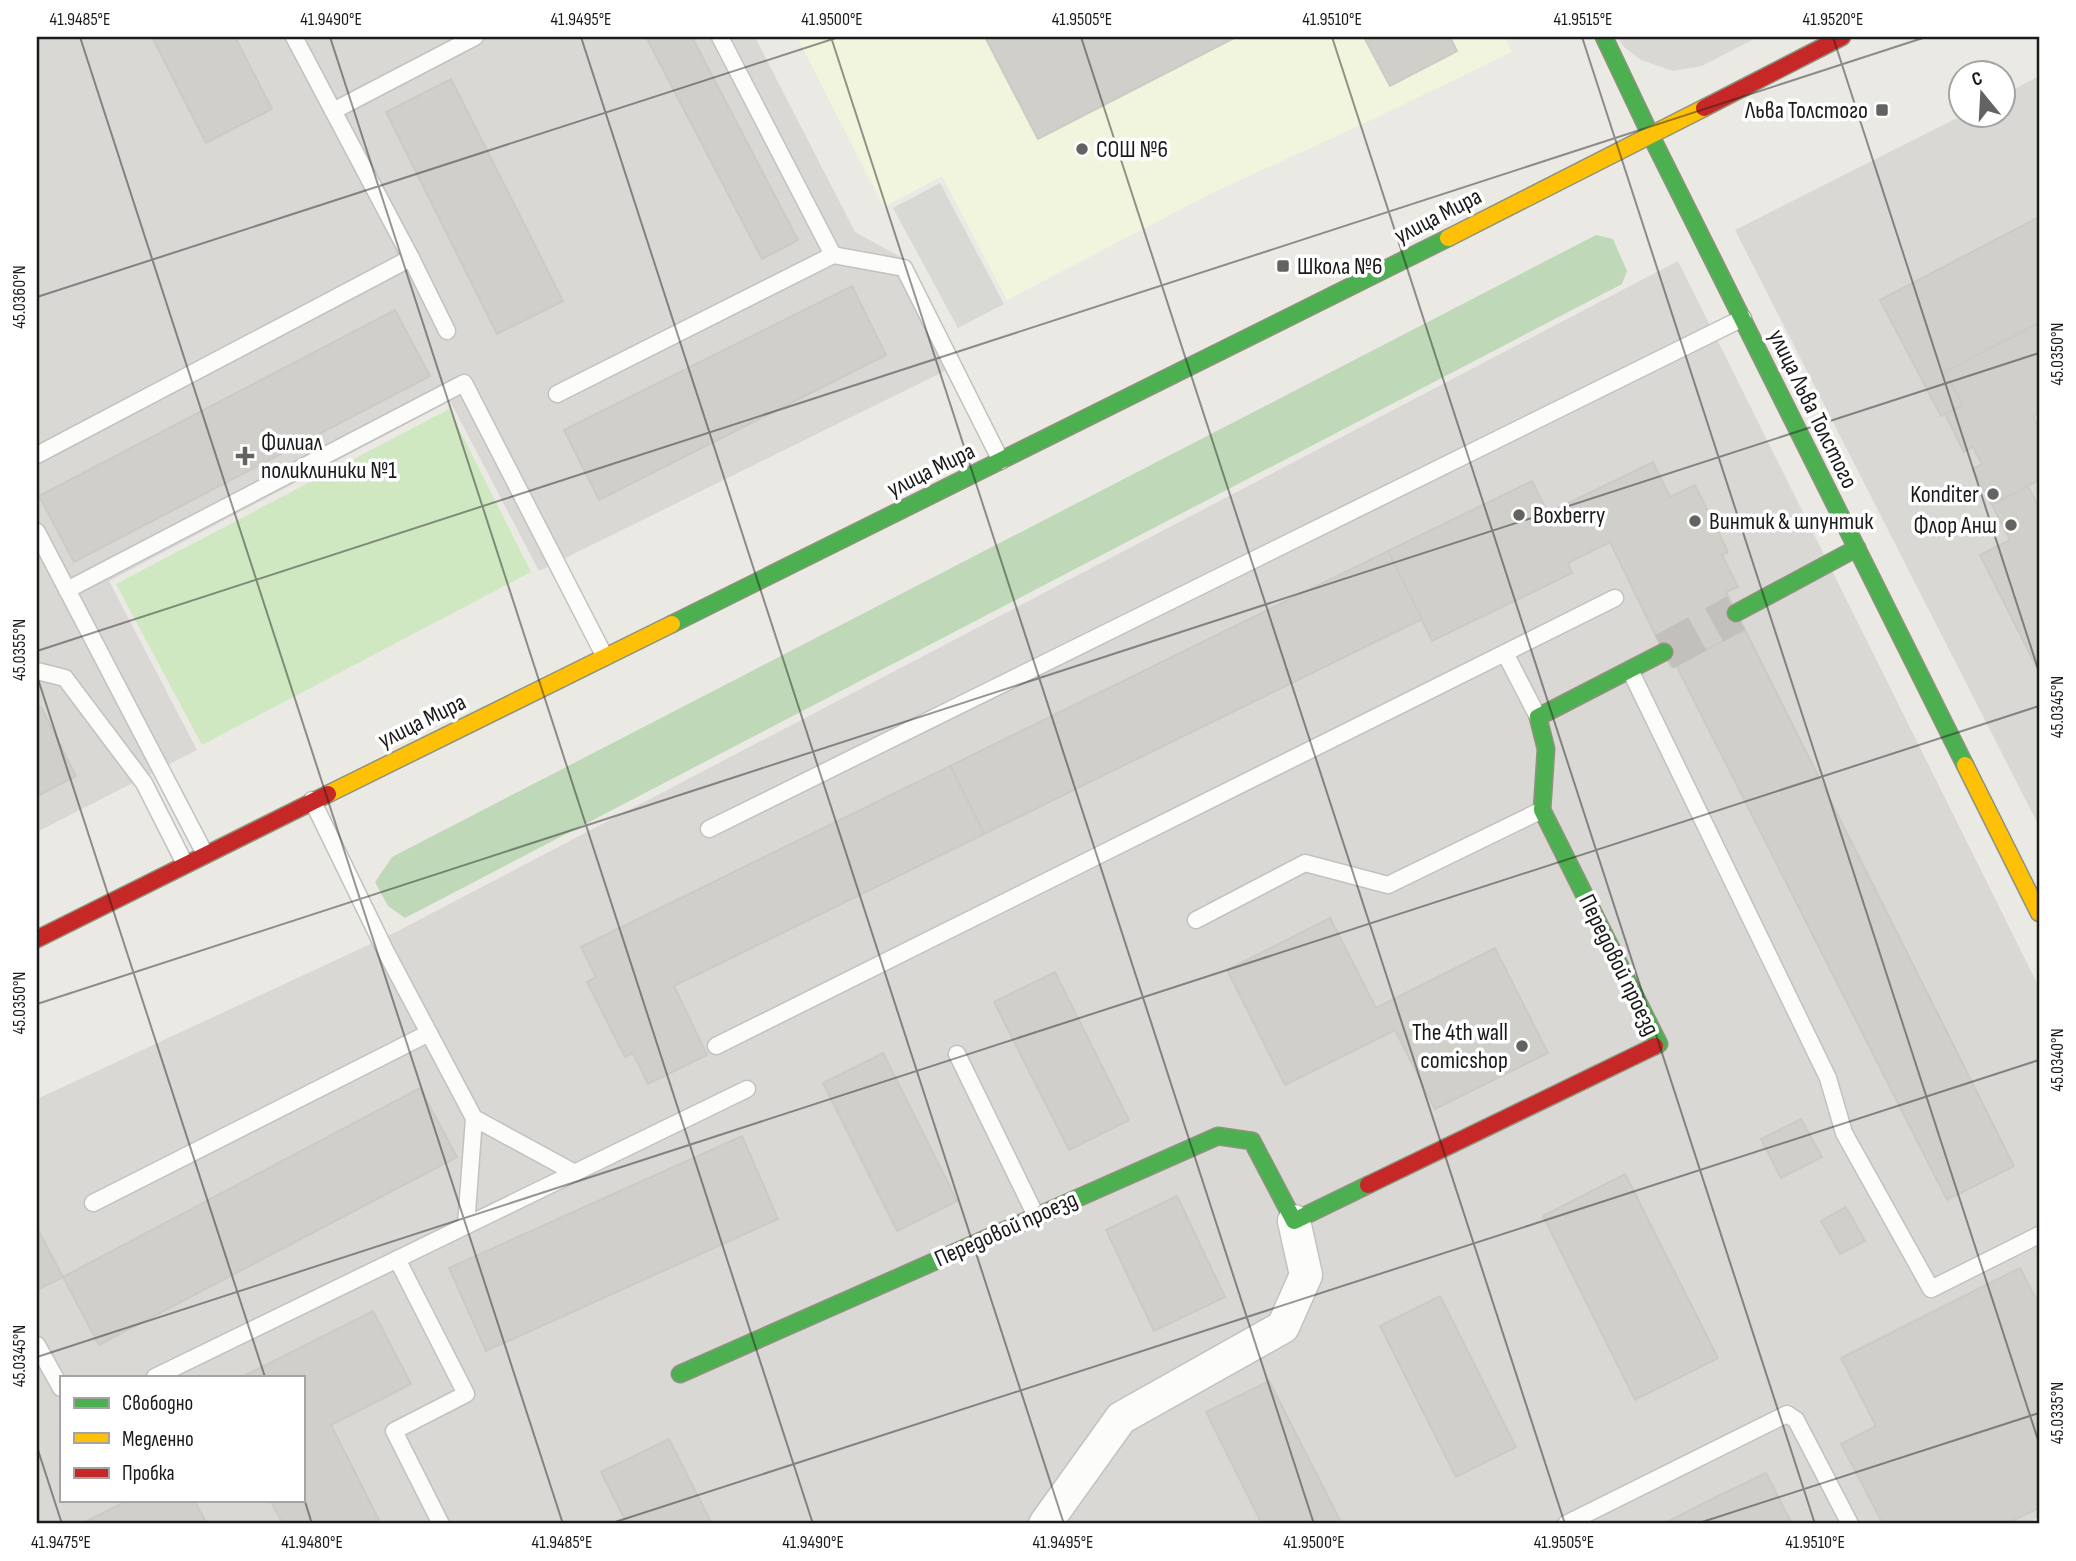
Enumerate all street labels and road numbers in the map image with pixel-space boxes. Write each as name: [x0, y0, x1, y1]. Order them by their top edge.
street label: улица Мира: [1389, 182, 1487, 250]
street label: улица Льва Толстого: [1762, 325, 1864, 493]
street label: улица Мира: [882, 436, 980, 504]
street label: улица Мира: [373, 687, 471, 755]
street label: Передовой проезд: [1572, 890, 1666, 1040]
street label: Передовой проезд: [930, 1185, 1082, 1273]

